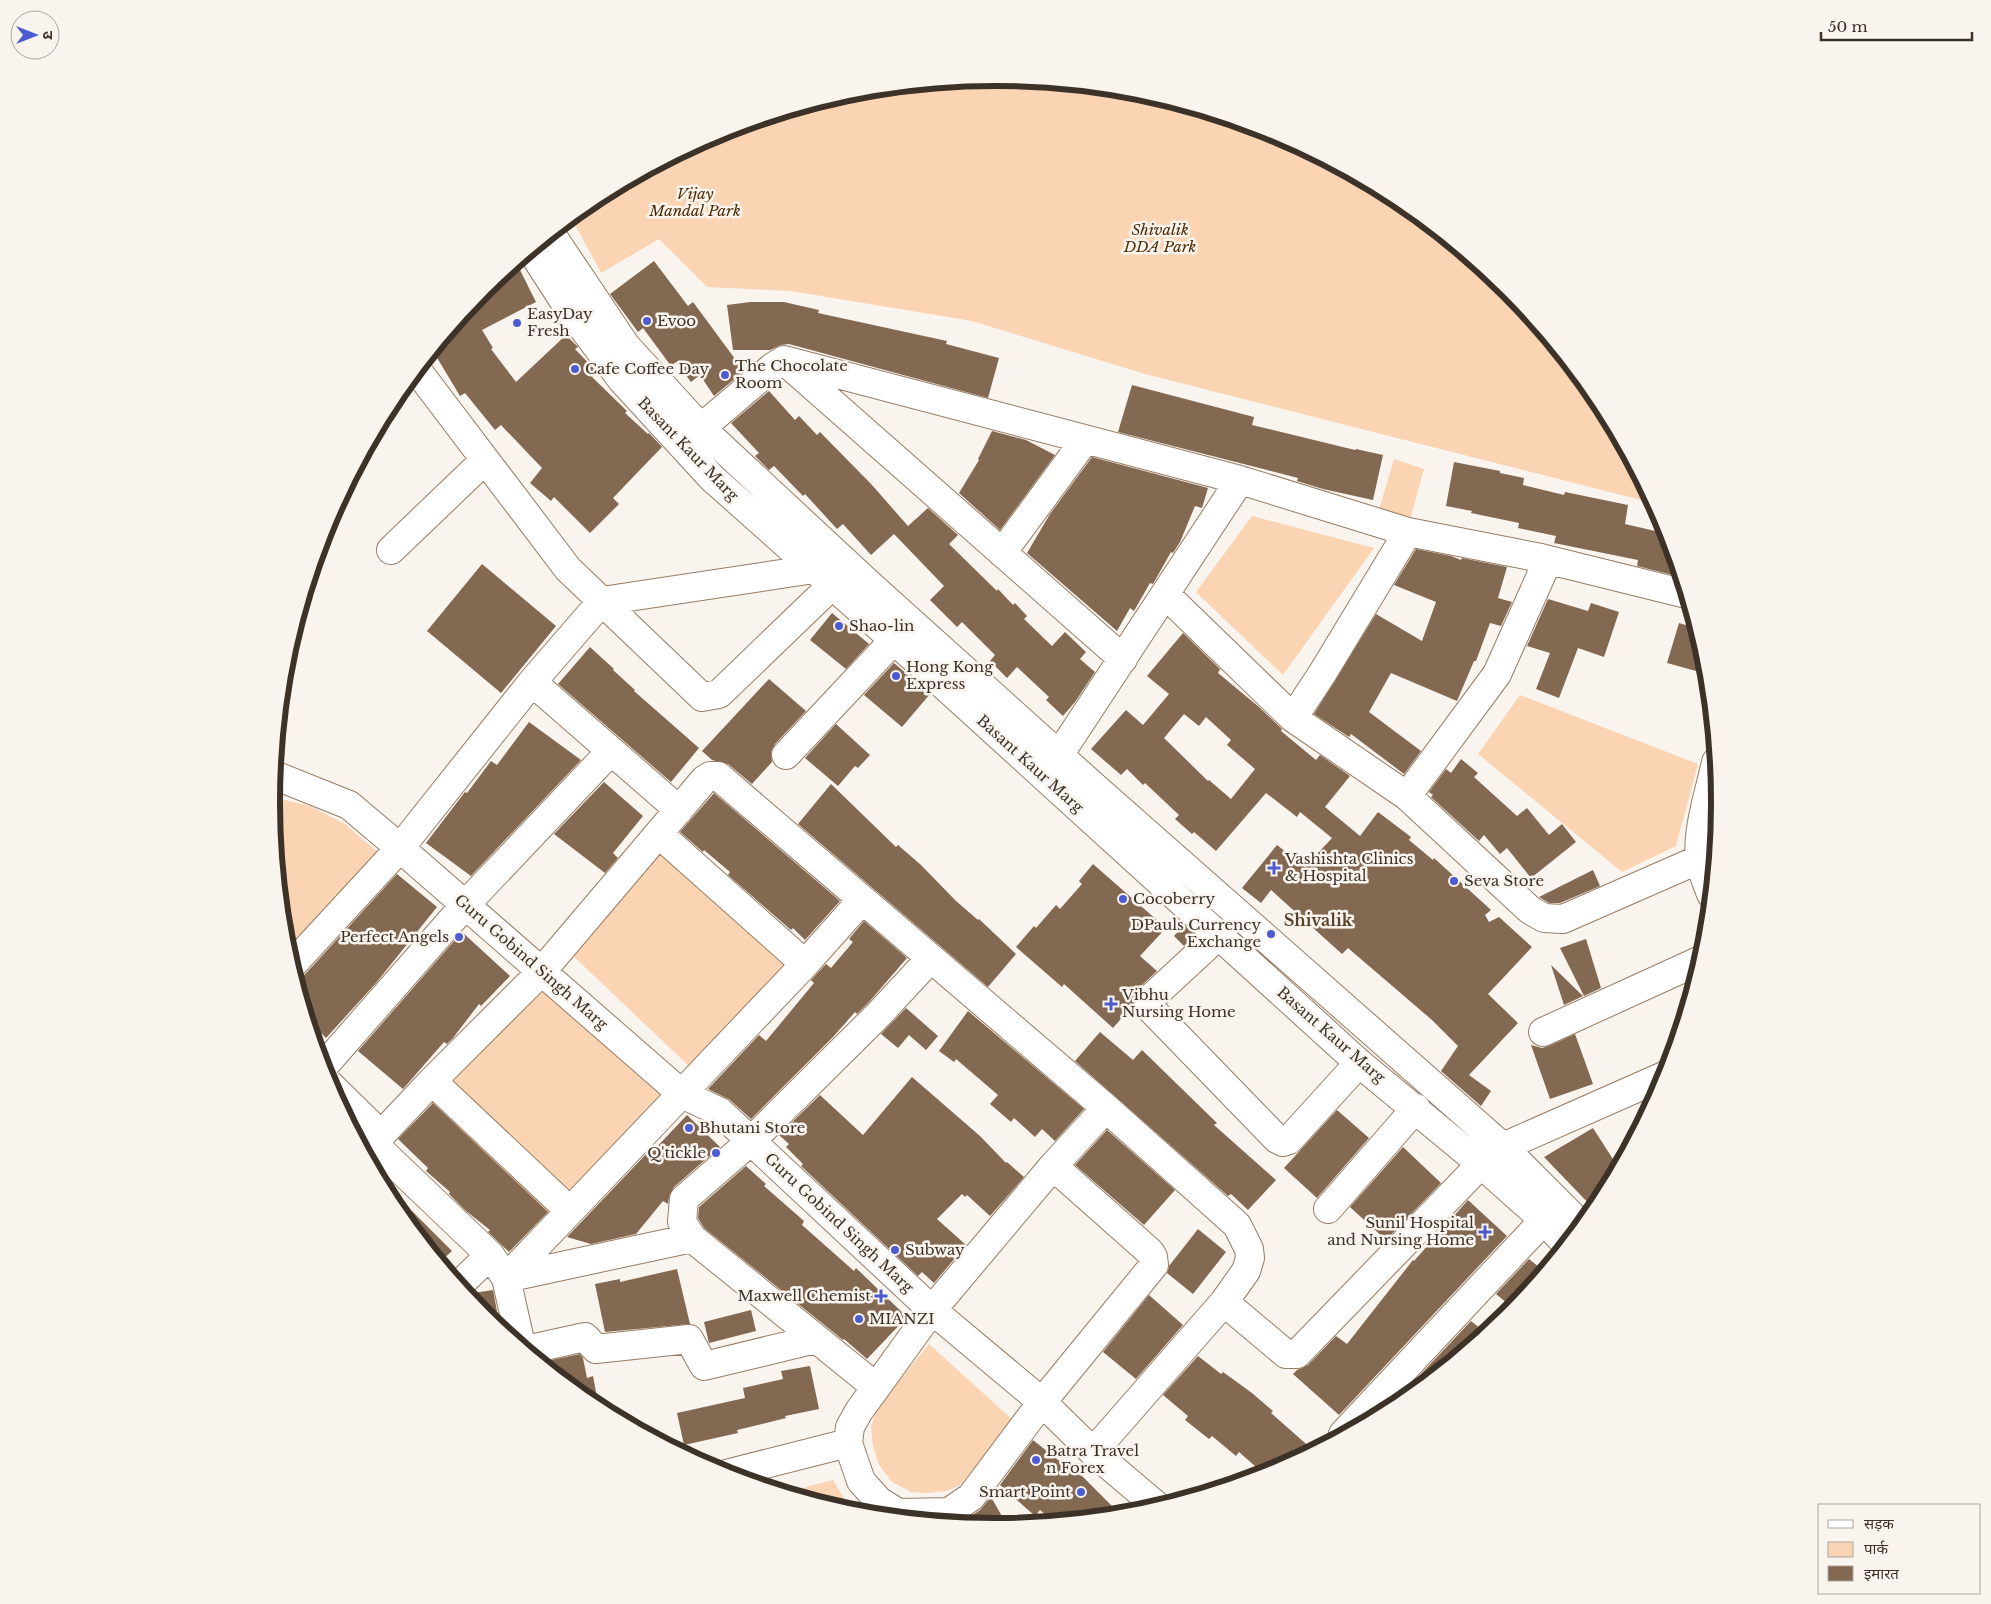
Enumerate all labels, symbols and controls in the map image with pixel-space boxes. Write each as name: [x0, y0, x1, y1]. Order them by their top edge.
north arrow: [10, 10, 60, 60]
scale bar: [1821, 10, 1972, 42]
text: 50 m: [1828, 17, 1868, 36]
text: उ: [39, 31, 57, 40]
park label: Vijay Mandal Park: [648, 184, 741, 220]
park label: Shivalik DDA Park: [1123, 220, 1196, 256]
place label: EasyDay Fresh: [527, 304, 593, 340]
place label: Evoo: [657, 311, 696, 330]
marker: Evoo: [641, 315, 653, 327]
marker: EasyDay Fresh: [511, 317, 523, 329]
place label: The Chocolate Room: [735, 356, 848, 392]
place label: Cafe Coffee Day: [585, 359, 710, 378]
marker: Cafe Coffee Day: [569, 363, 581, 375]
marker: The Chocolate Room: [719, 369, 731, 381]
street label: Basant Kaur Marg: [634, 393, 744, 505]
place label: Shao-lin: [849, 616, 914, 635]
marker: Shao-lin: [833, 620, 845, 632]
place label: Hong Kong Express: [906, 657, 994, 693]
marker: Hong Kong Express: [890, 670, 902, 682]
street label: Basant Kaur Marg: [973, 711, 1088, 817]
place label: Vashishta Clinics & Hospital: [1284, 849, 1414, 885]
marker: Vashishta Clinics & Hospital: [1267, 861, 1281, 875]
place label: Seva Store: [1464, 871, 1544, 890]
marker: Seva Store: [1448, 875, 1460, 887]
place label: Cocoberry: [1133, 889, 1215, 908]
street label: Guru Gobind Singh Marg: [451, 890, 613, 1034]
marker: Cocoberry: [1117, 893, 1129, 905]
district label: Shivalik: [1284, 910, 1353, 930]
place label: DPauls Currency Exchange: [1131, 915, 1261, 951]
place label: Perfect Angels: [340, 927, 449, 946]
marker: DPauls Currency Exchange: [1265, 928, 1277, 940]
marker: Perfect Angels: [453, 931, 465, 943]
street label: Basant Kaur Marg: [1273, 982, 1390, 1087]
place label: Vibhu Nursing Home: [1121, 985, 1236, 1021]
marker: Vibhu Nursing Home: [1104, 997, 1118, 1011]
place label: Bhutani Store: [699, 1118, 805, 1137]
marker: Bhutani Store: [683, 1122, 695, 1134]
place label: Q'tickle: [647, 1143, 706, 1162]
marker: Q'tickle: [710, 1147, 722, 1159]
street label: Guru Gobind Singh Marg: [761, 1149, 918, 1297]
place label: Sunil Hospital and Nursing Home: [1327, 1213, 1474, 1249]
marker: Sunil Hospital and Nursing Home: [1478, 1225, 1492, 1239]
place label: Subway: [905, 1240, 965, 1259]
marker: Subway: [889, 1244, 901, 1256]
place label: Maxwell Chemist: [737, 1286, 871, 1305]
marker: Maxwell Chemist: [875, 1290, 887, 1302]
place label: MIANZI: [869, 1309, 934, 1328]
marker: MIANZI: [853, 1313, 865, 1325]
place label: Batra Travel n Forex: [1046, 1441, 1139, 1477]
marker: Batra Travel n Forex: [1030, 1454, 1042, 1466]
place label: Smart Point: [979, 1482, 1071, 1501]
marker: Smart Point: [1075, 1486, 1087, 1498]
legend: [1818, 1504, 1981, 1594]
text: सड़क: [1864, 1514, 1894, 1533]
text: पार्क: [1864, 1539, 1888, 1558]
text: इमारत: [1864, 1564, 1899, 1583]

